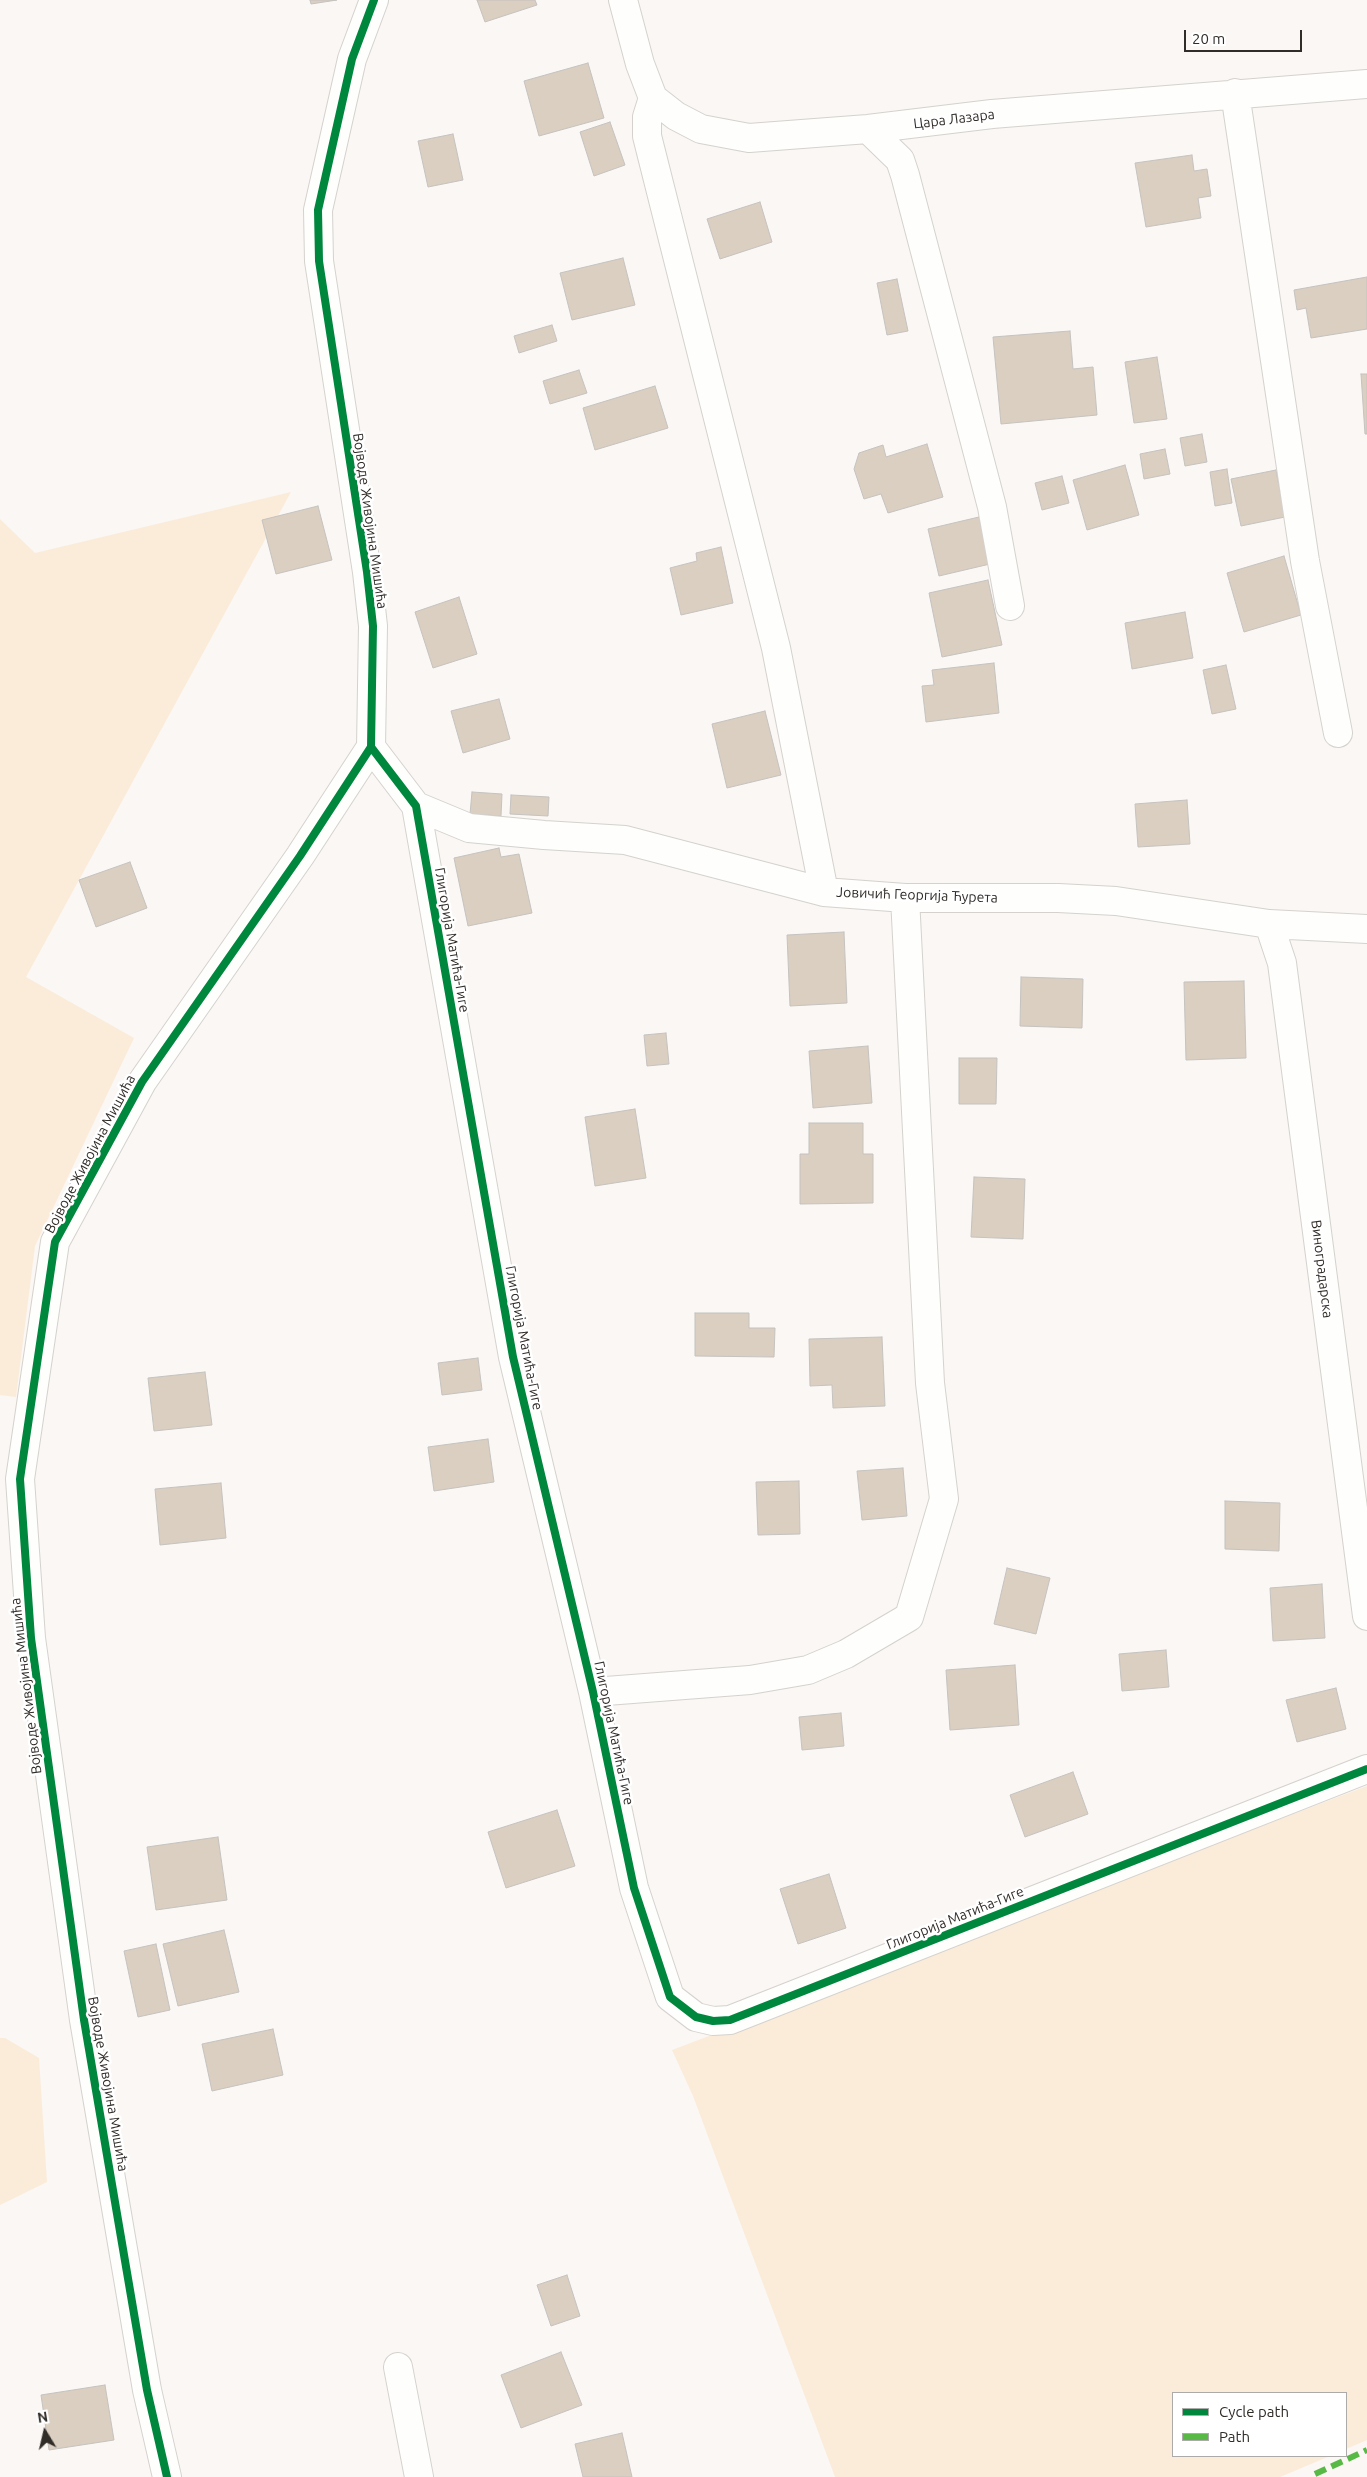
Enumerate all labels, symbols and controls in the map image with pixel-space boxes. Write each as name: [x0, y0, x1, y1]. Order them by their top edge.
scale bar: [1187, 20, 1304, 52]
text: 20 m: [1192, 30, 1225, 47]
street label: Цара Лазара: [912, 106, 996, 132]
street label: Војводе Живојина Мишића: [349, 432, 391, 610]
street label: Глигорија Матића-Гиге: [431, 866, 473, 1014]
street label: Јовичић Георгија Ћурета: [836, 884, 998, 906]
street label: Војводе Живојина Мишића: [41, 1072, 139, 1236]
street label: Виноградарска: [1308, 1219, 1336, 1319]
street label: Глигорија Матића-Гиге: [502, 1264, 546, 1412]
street label: Војводе Живојина Мишића: [7, 1597, 45, 1775]
street label: Глигорија Матића-Гиге: [591, 1659, 637, 1807]
street label: Глигорија Матића-Гиге: [884, 1883, 1026, 1953]
street label: Војводе Живојина Мишића: [84, 1995, 132, 2173]
legend: [1172, 2392, 1347, 2457]
text: Cycle path: [1219, 2403, 1289, 2420]
north arrow: [20, 2407, 70, 2457]
text: N: [36, 2408, 49, 2426]
text: Path: [1219, 2428, 1250, 2445]

